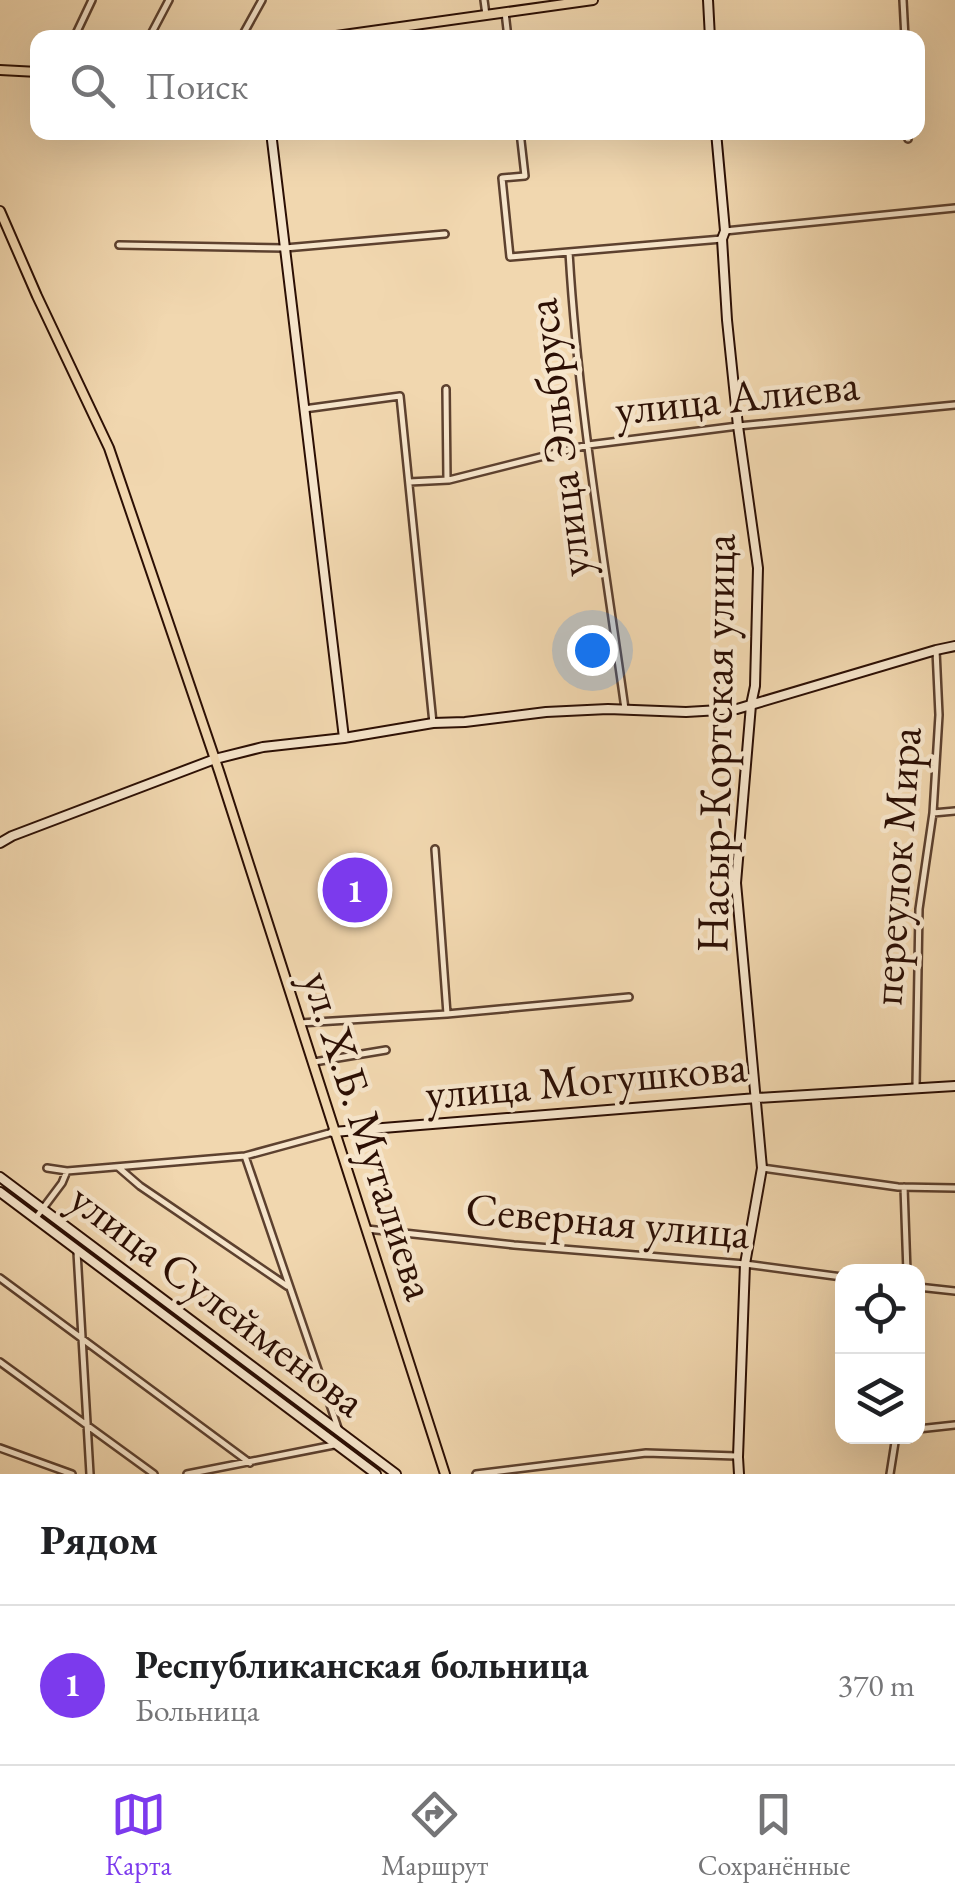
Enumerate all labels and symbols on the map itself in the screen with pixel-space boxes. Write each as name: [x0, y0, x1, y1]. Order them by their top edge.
street label: улица Эльбруса: [511, 296, 603, 580]
street label: улица Алиева: [612, 354, 862, 438]
street label: Насыр-Кортская улица: [682, 533, 748, 953]
your location: [567, 625, 618, 676]
street label: переулок Мира: [856, 725, 934, 1007]
pin: 1: [322, 852, 388, 928]
street label: ул. Х.Б. Муталиева: [290, 963, 450, 1307]
street label: улица Могушкова: [423, 1036, 749, 1122]
street label: улица Сулейменова: [58, 1169, 378, 1429]
street label: Северная улица: [463, 1179, 753, 1261]

